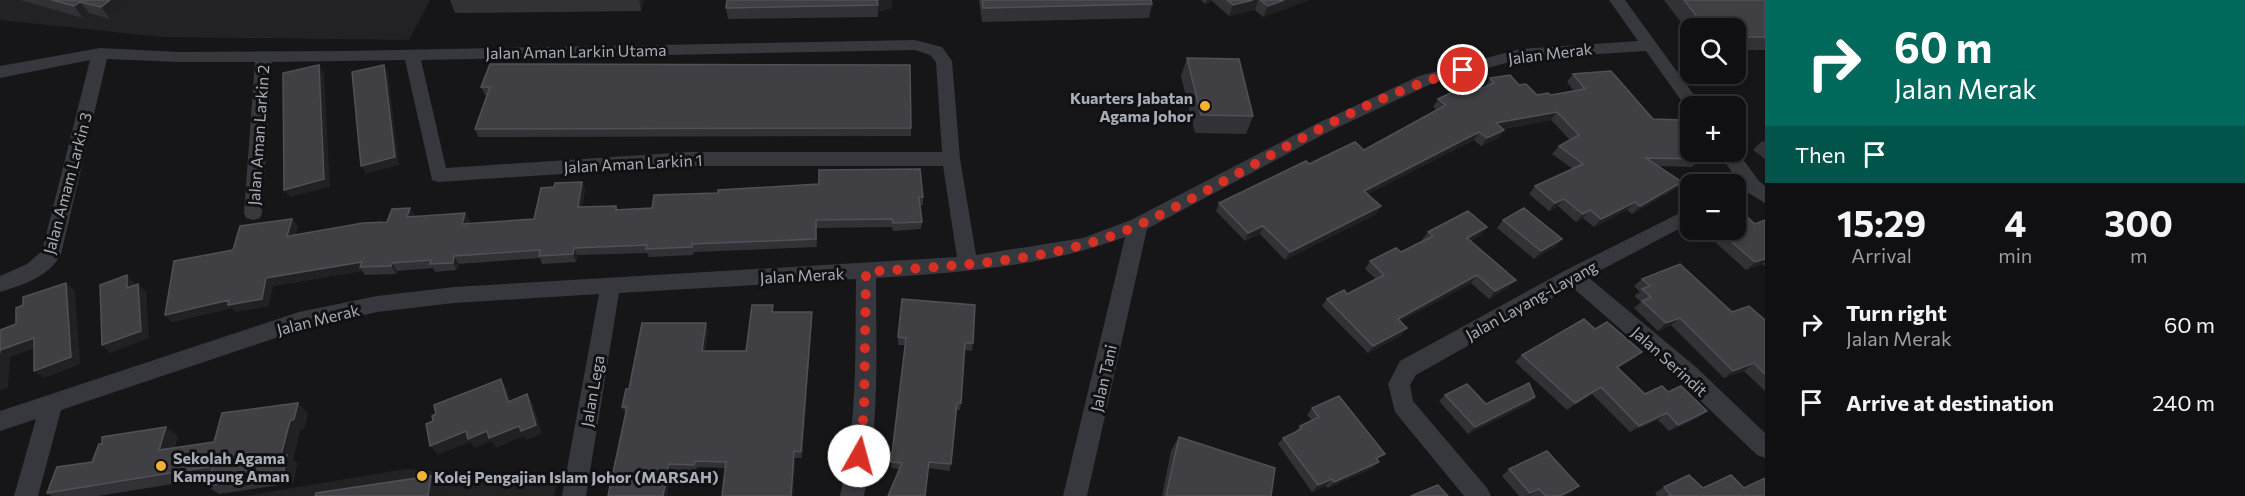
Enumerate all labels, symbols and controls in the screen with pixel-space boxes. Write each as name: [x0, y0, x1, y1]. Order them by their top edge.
map controls: [1680, 18, 1746, 240]
button: search: [1680, 18, 1746, 84]
text: 60 m: [1894, 20, 1993, 72]
icon: right: [1795, 24, 1873, 102]
street label: Jalan Merak: [1507, 38, 1593, 68]
street label: Jalan Aman Larkin Utama: [485, 40, 667, 62]
pin: [1437, 44, 1488, 95]
icon: arrive: [1446, 53, 1479, 86]
street label: Jalan Aman Larkin 2: [244, 64, 272, 206]
text: Jalan Merak: [1894, 72, 2037, 105]
place label: Kuarters Jabatan Agama Johor: [1070, 88, 1193, 125]
button: +: [1680, 96, 1746, 162]
marker: Kuarters Jabatan Agama Johor: [1198, 99, 1212, 113]
street label: Jalan Amam Larkin 3: [39, 110, 95, 256]
icon: arrive: [1858, 138, 1891, 171]
text: Then: [1795, 141, 1846, 168]
street label: Jalan Aman Larkin 1: [563, 150, 703, 176]
button: −: [1680, 174, 1746, 240]
text: 15:29: [1837, 200, 1926, 244]
text: 4: [2004, 200, 2026, 244]
text: 300: [2104, 200, 2173, 244]
text: Arrival: [1851, 243, 1912, 267]
text: min: [1998, 243, 2032, 267]
text: m: [2130, 243, 2147, 267]
street label: Jalan Layang-Layang: [1462, 256, 1600, 344]
street label: Jalan Merak: [759, 263, 845, 287]
street label: Jalan Merak: [275, 299, 362, 338]
text: Turn right: [1846, 299, 1947, 326]
icon: right: [1795, 308, 1828, 341]
text: 60 m: [2164, 311, 2215, 338]
street label: Jalan Serindit: [1628, 322, 1712, 400]
text: Jalan Merak: [1846, 326, 1952, 350]
street label: Jalan Tani: [1086, 343, 1120, 413]
street label: Jalan Lega: [576, 354, 608, 428]
icon: arrive: [1795, 386, 1828, 419]
text: Arrive at destination: [1846, 389, 2054, 416]
text: 240 m: [2152, 389, 2215, 416]
position arrow: [827, 424, 891, 488]
place label: Sekolah Agama Kampung Aman: [173, 448, 289, 485]
marker: Sekolah Agama Kampung Aman: [154, 459, 168, 473]
place label: Kolej Pengajian Islam Johor (MARSAH): [434, 467, 719, 486]
marker: Kolej Pengajian Islam Johor (MARSAH): [415, 469, 429, 483]

